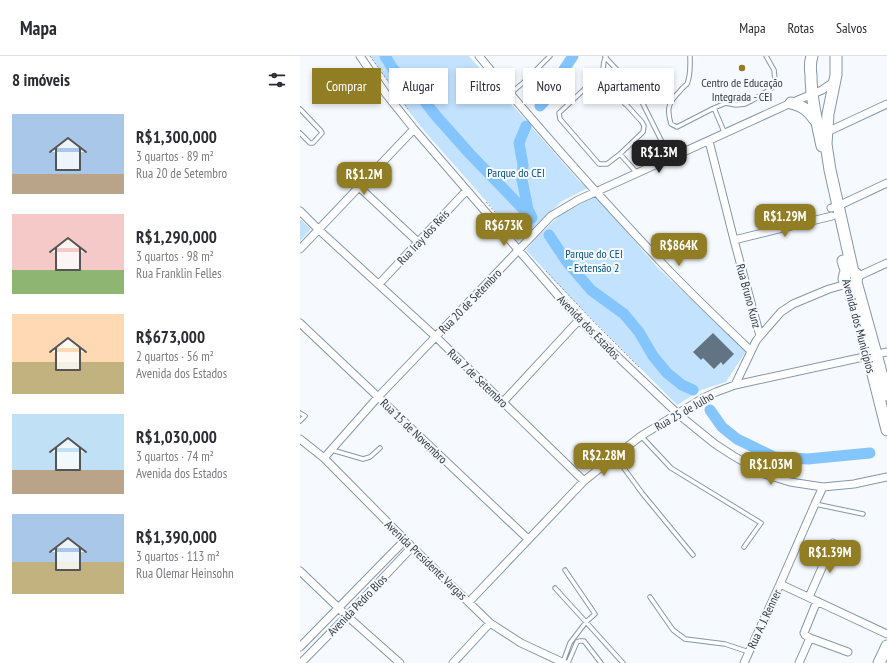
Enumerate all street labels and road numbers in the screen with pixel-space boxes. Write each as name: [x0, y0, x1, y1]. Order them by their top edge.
street label: Rua Iray dos Reis: [394, 206, 452, 268]
street label: Rua Bruno Kunz: [733, 262, 765, 330]
street label: Rua 20 de Setembro: [435, 266, 505, 336]
street label: Avenida dos Municípios: [839, 277, 879, 375]
street label: Avenida dos Estados: [554, 292, 624, 362]
street label: Rua 7 de Setembro: [445, 345, 511, 411]
street label: Rua 25 de Julho: [652, 388, 716, 434]
street label: Rua 15 de Novembro: [378, 395, 450, 467]
street label: Avenida Presidente Vargas: [382, 517, 470, 603]
street label: Avenida Pedro Blos: [324, 571, 390, 639]
street label: Rua A. J. Renner: [744, 586, 785, 651]

